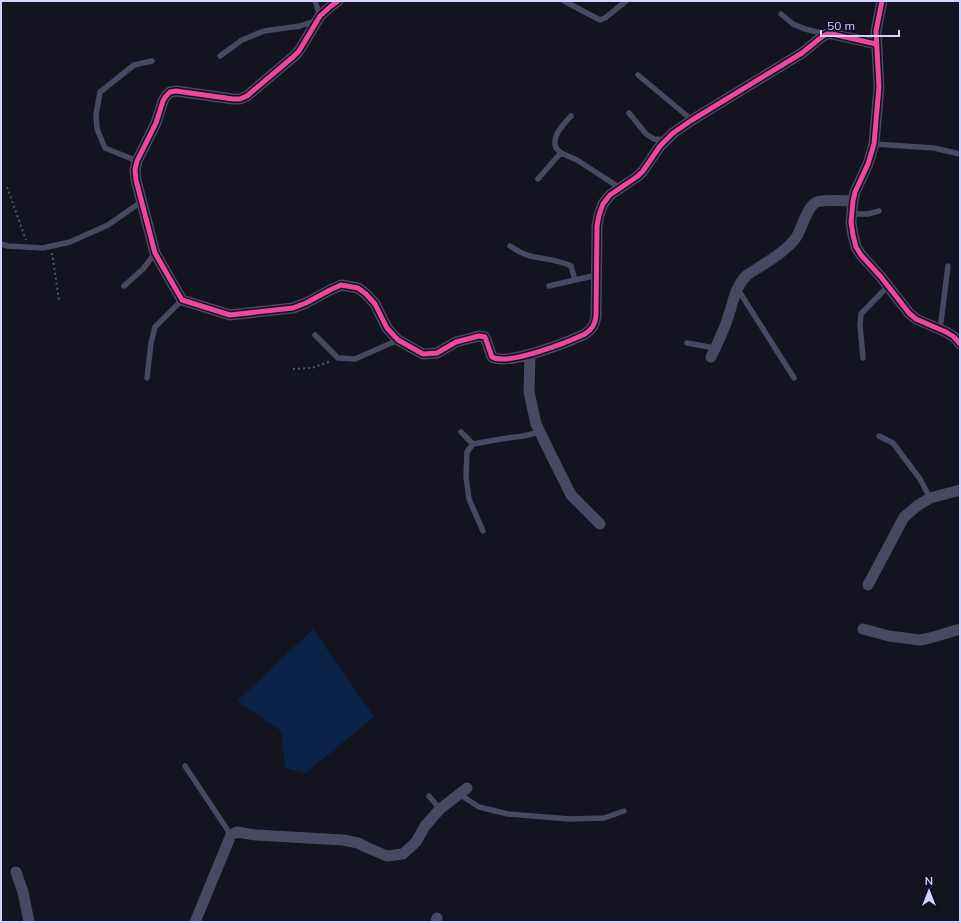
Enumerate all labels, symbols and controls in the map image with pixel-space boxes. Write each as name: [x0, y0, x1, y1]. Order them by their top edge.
scale bar: [821, 12, 899, 38]
text: 50 m: [827, 18, 855, 33]
north arrow: [909, 871, 949, 911]
text: N: [925, 874, 933, 888]

